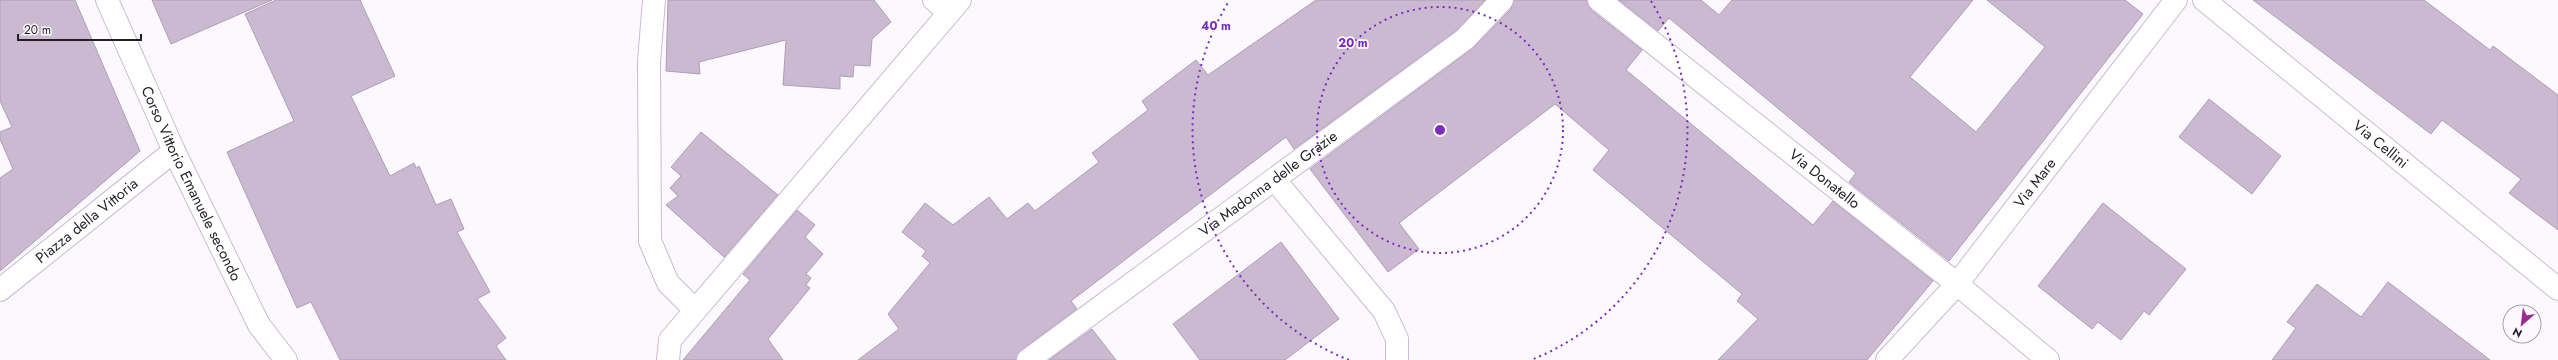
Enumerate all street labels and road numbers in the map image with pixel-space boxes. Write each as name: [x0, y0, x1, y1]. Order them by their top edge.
street label: Corso Vittorio Emanuele secondo: [136, 83, 247, 285]
street label: Via Cellini: [2348, 115, 2413, 174]
street label: Via Madonna delle Grazie: [1194, 125, 1342, 242]
street label: Via Donatello: [1784, 144, 1865, 214]
street label: Via Mare: [2009, 153, 2061, 212]
street label: Piazza della Vittoria: [31, 173, 143, 269]

